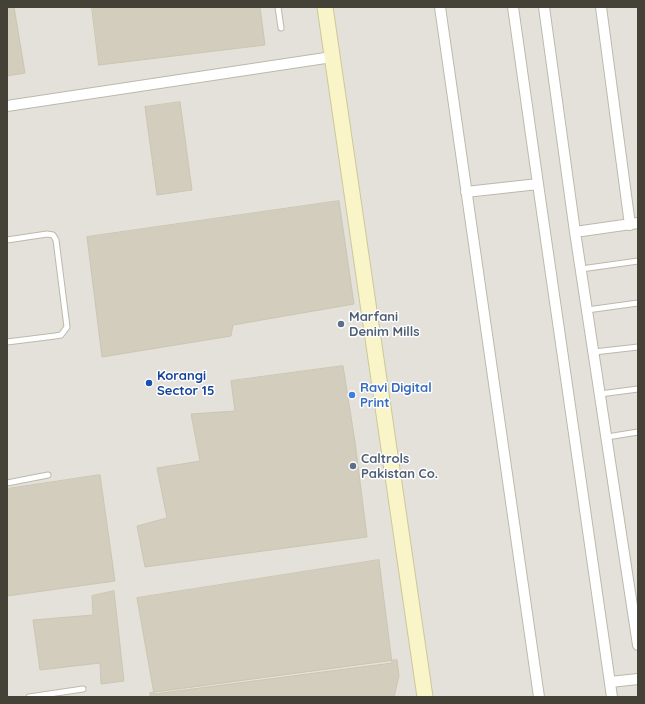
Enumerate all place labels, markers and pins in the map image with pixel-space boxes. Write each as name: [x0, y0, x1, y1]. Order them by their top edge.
place label: Marfani Denim Mills: [349, 309, 420, 340]
marker: Marfani Denim Mills: [336, 319, 346, 329]
place label: Korangi Sector 15: [157, 368, 214, 399]
marker: Korangi Sector 15: [144, 378, 154, 388]
place label: Ravi Digital Print: [360, 380, 432, 411]
marker: Ravi Digital Print: [347, 390, 357, 400]
place label: Caltrols Pakistan Co.: [361, 451, 438, 482]
marker: Caltrols Pakistan Co.: [348, 461, 358, 471]

